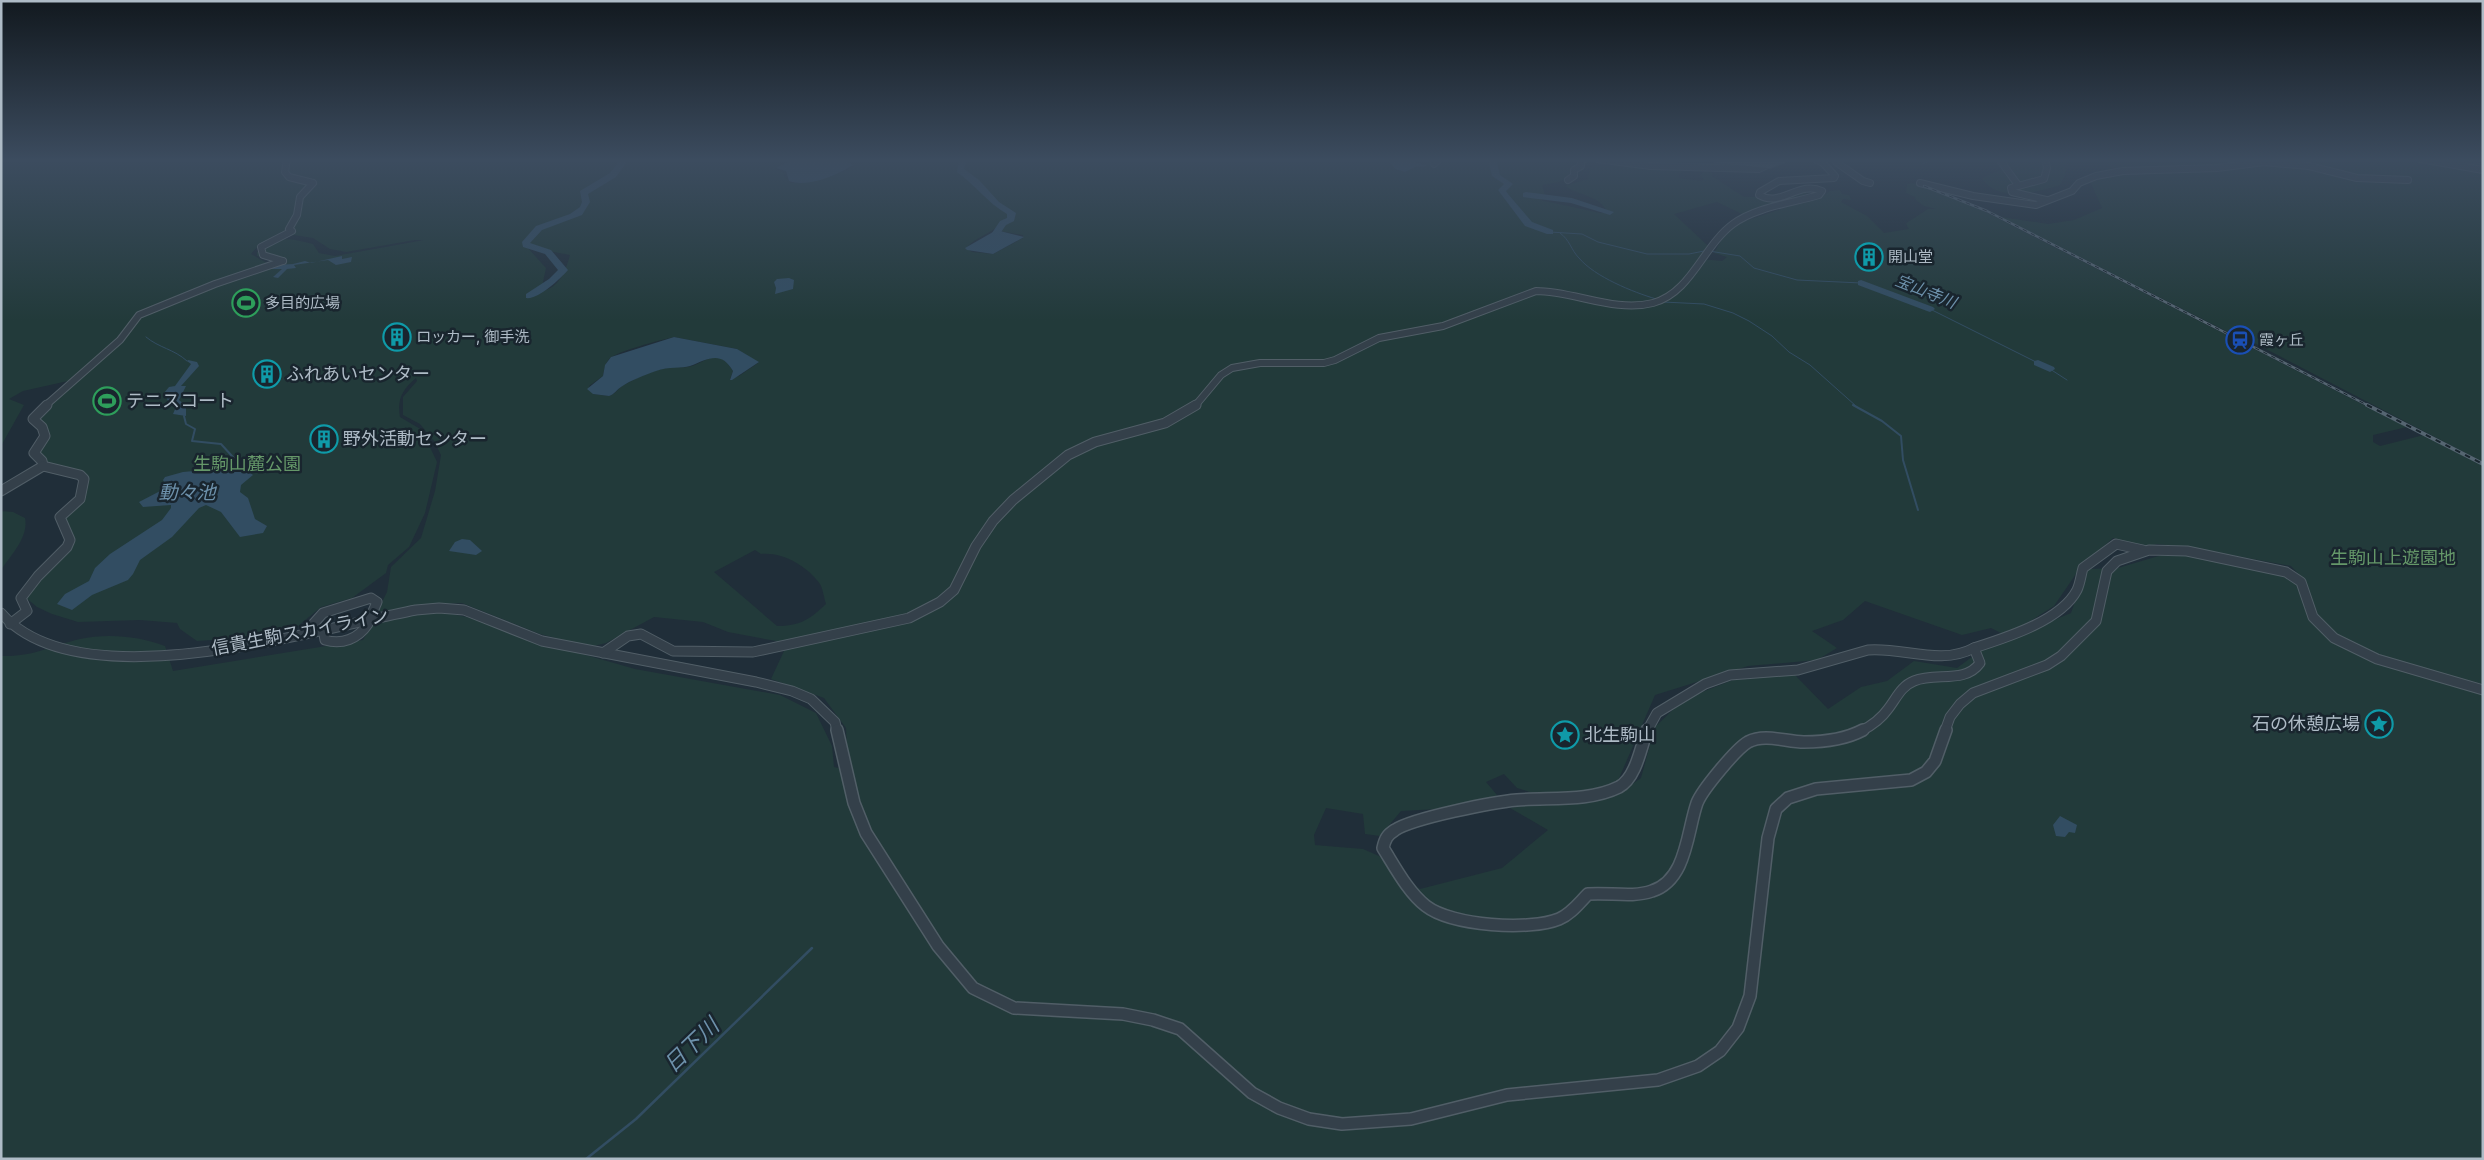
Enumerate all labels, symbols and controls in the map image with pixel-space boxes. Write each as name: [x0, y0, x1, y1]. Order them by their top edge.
building icon: 開山堂: [1854, 242, 1884, 272]
place label: 開山堂: [1888, 247, 1933, 266]
water label: 宝山寺川: [1893, 270, 1961, 313]
sports icon: 多目的広場: [231, 288, 261, 318]
place label: 多目的広場: [265, 293, 340, 312]
building icon: ロッカー, 御手洗: [382, 322, 412, 352]
station icon: 霞ヶ丘: [2225, 325, 2255, 355]
place label: ロッカー, 御手洗: [416, 327, 530, 346]
place label: 霞ヶ丘: [2259, 330, 2304, 349]
building icon: ふれあいセンター: [252, 359, 282, 389]
place label: ふれあいセンター: [286, 363, 430, 384]
sports icon: テニスコート: [92, 386, 122, 416]
place label: テニスコート: [126, 390, 234, 411]
building icon: 野外活動センター: [309, 424, 339, 454]
place label: 野外活動センター: [343, 428, 487, 449]
park label: 生駒山麓公園: [193, 453, 301, 474]
water label: 動々池: [158, 481, 217, 504]
park label: 生駒山上遊園地: [2330, 547, 2456, 568]
street label: 信貴生駒スカイライン: [210, 604, 390, 659]
place icon: 石の休憩広場: [2364, 709, 2394, 739]
place label: 石の休憩広場: [2252, 713, 2360, 734]
place icon: 北生駒山: [1550, 720, 1580, 750]
place label: 北生駒山: [1584, 724, 1656, 745]
water label: 日下川: [658, 1011, 725, 1077]

